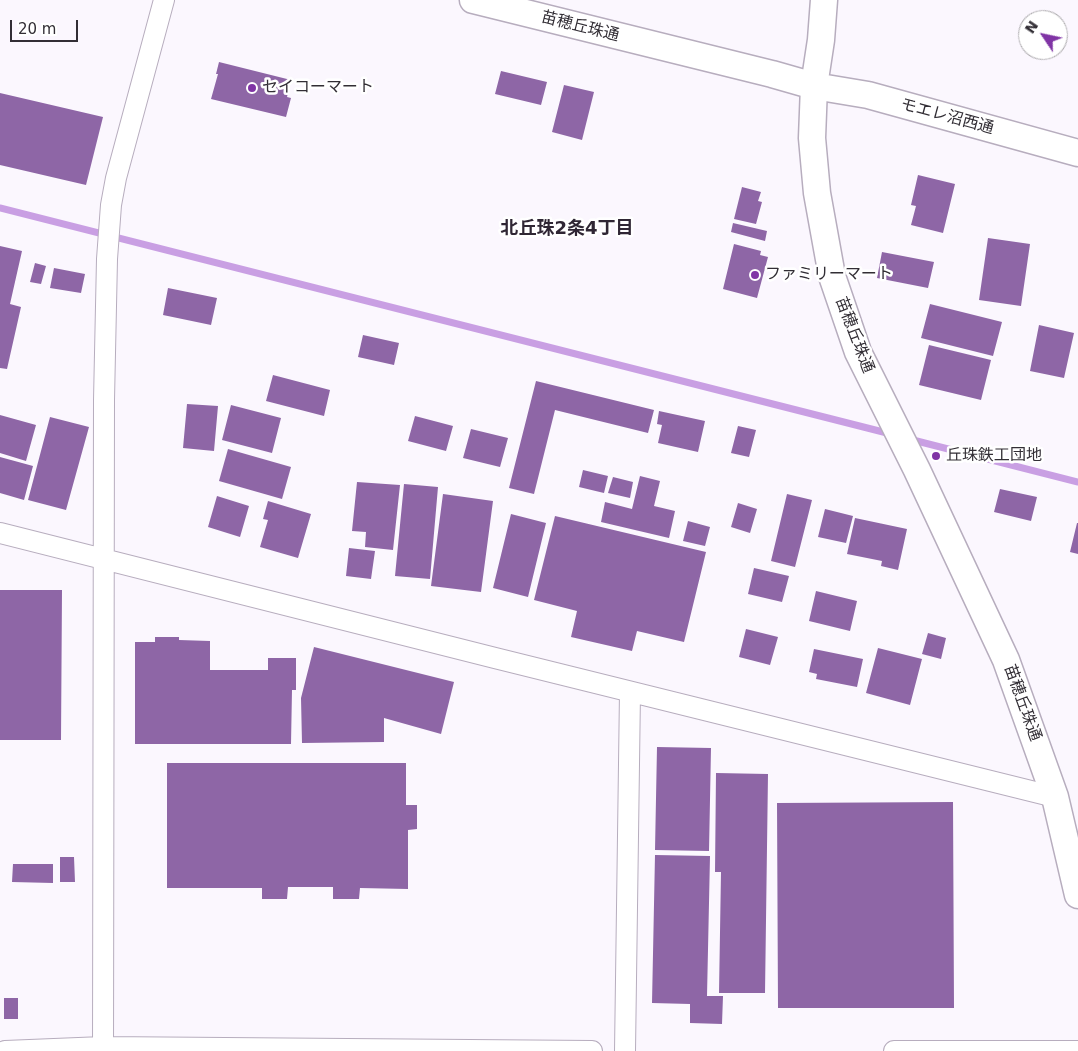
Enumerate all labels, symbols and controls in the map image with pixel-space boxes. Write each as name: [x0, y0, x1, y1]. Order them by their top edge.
street label: 苗穂丘珠通: [539, 8, 621, 46]
scale bar: [12, 10, 80, 42]
north arrow: [1018, 10, 1068, 60]
text: N: [1021, 18, 1041, 37]
text: 20 m: [18, 20, 56, 38]
place label: セイコーマート: [262, 78, 374, 98]
marker: セイコーマート: [246, 82, 258, 94]
street label: モエレ沼西通: [898, 95, 996, 139]
district label: 北丘珠2条4丁目: [500, 218, 634, 240]
place label: ファミリーマート: [765, 265, 893, 285]
marker: ファミリーマート: [749, 269, 761, 281]
street label: 苗穂丘珠通: [831, 294, 877, 376]
place label: 丘珠鉄工団地: [946, 446, 1042, 466]
marker: 丘珠鉄工団地: [930, 450, 942, 462]
street label: 苗穂丘珠通: [999, 662, 1045, 744]

